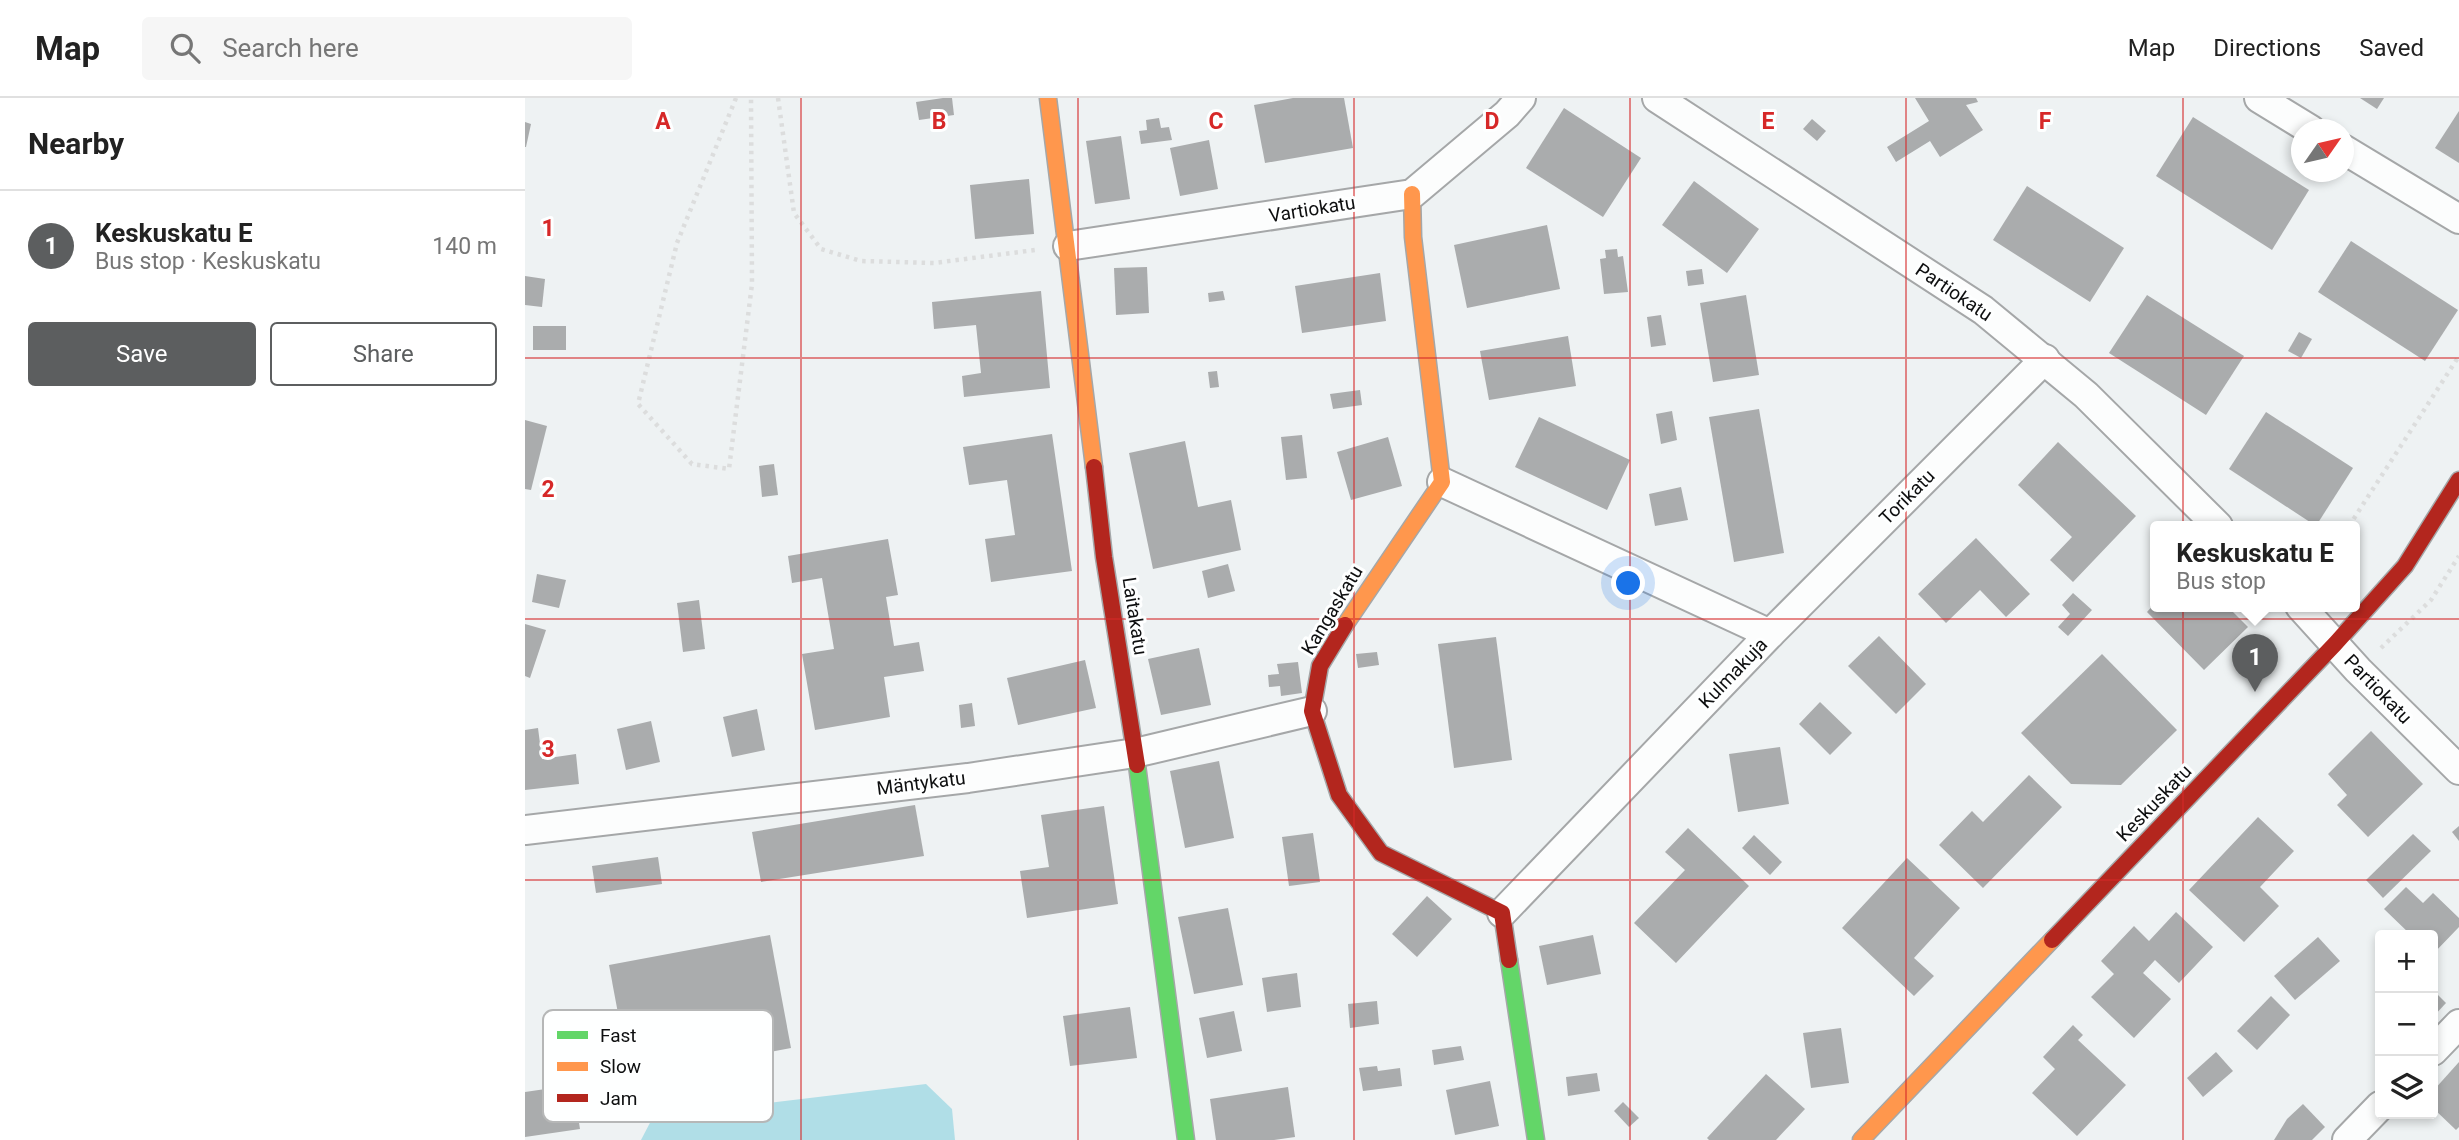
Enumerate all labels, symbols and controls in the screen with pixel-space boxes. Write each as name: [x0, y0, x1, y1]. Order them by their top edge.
search box: [142, 17, 632, 80]
text: Map: [35, 29, 100, 68]
icon: search: [166, 29, 204, 67]
text: Search here: [222, 33, 359, 63]
text: Map: [2128, 34, 2175, 62]
text: Directions: [2213, 34, 2321, 62]
text: Saved: [2359, 34, 2424, 62]
text: A: [655, 108, 671, 135]
text: B: [932, 108, 946, 135]
text: C: [1208, 108, 1224, 135]
text: D: [1485, 108, 1499, 135]
text: E: [1762, 108, 1775, 135]
text: F: [2039, 108, 2052, 135]
north arrow: [2291, 119, 2354, 182]
text: Nearby: [28, 126, 124, 161]
street label: Vartiokatu: [1267, 191, 1357, 227]
text: 1: [541, 215, 555, 242]
text: Keskuskatu E: [95, 218, 253, 248]
text: 1: [44, 233, 58, 260]
text: 140 m: [432, 233, 497, 260]
text: Bus stop · Keskuskatu: [95, 248, 321, 275]
street label: Partiokatu: [1911, 258, 1997, 326]
button: Save: [28, 322, 256, 386]
button: Share: [270, 322, 497, 386]
street label: Torikatu: [1874, 464, 1940, 530]
text: 2: [541, 476, 555, 503]
popup: [2150, 521, 2360, 612]
text: Keskuskatu E: [2176, 538, 2334, 568]
street label: Kangaskatu: [1296, 561, 1368, 659]
your location: [1611, 566, 1645, 600]
text: Bus stop: [2176, 568, 2266, 595]
street label: Laitakatu: [1118, 575, 1152, 657]
street label: Kulmakuja: [1694, 633, 1772, 713]
pin: 1: [2232, 634, 2278, 692]
street label: Partiokatu: [2339, 650, 2417, 728]
text: 3: [541, 736, 555, 763]
street label: Keskuskatu: [2112, 760, 2196, 846]
street label: Mäntykatu: [875, 766, 967, 800]
map controls: [2375, 930, 2438, 1119]
button: +: [2375, 930, 2438, 993]
button: −: [2375, 993, 2438, 1056]
legend: [543, 1010, 773, 1122]
text: Fast: [600, 1024, 637, 1047]
text: Slow: [600, 1055, 641, 1078]
button: layers: [2375, 1056, 2438, 1119]
text: Jam: [600, 1087, 637, 1110]

